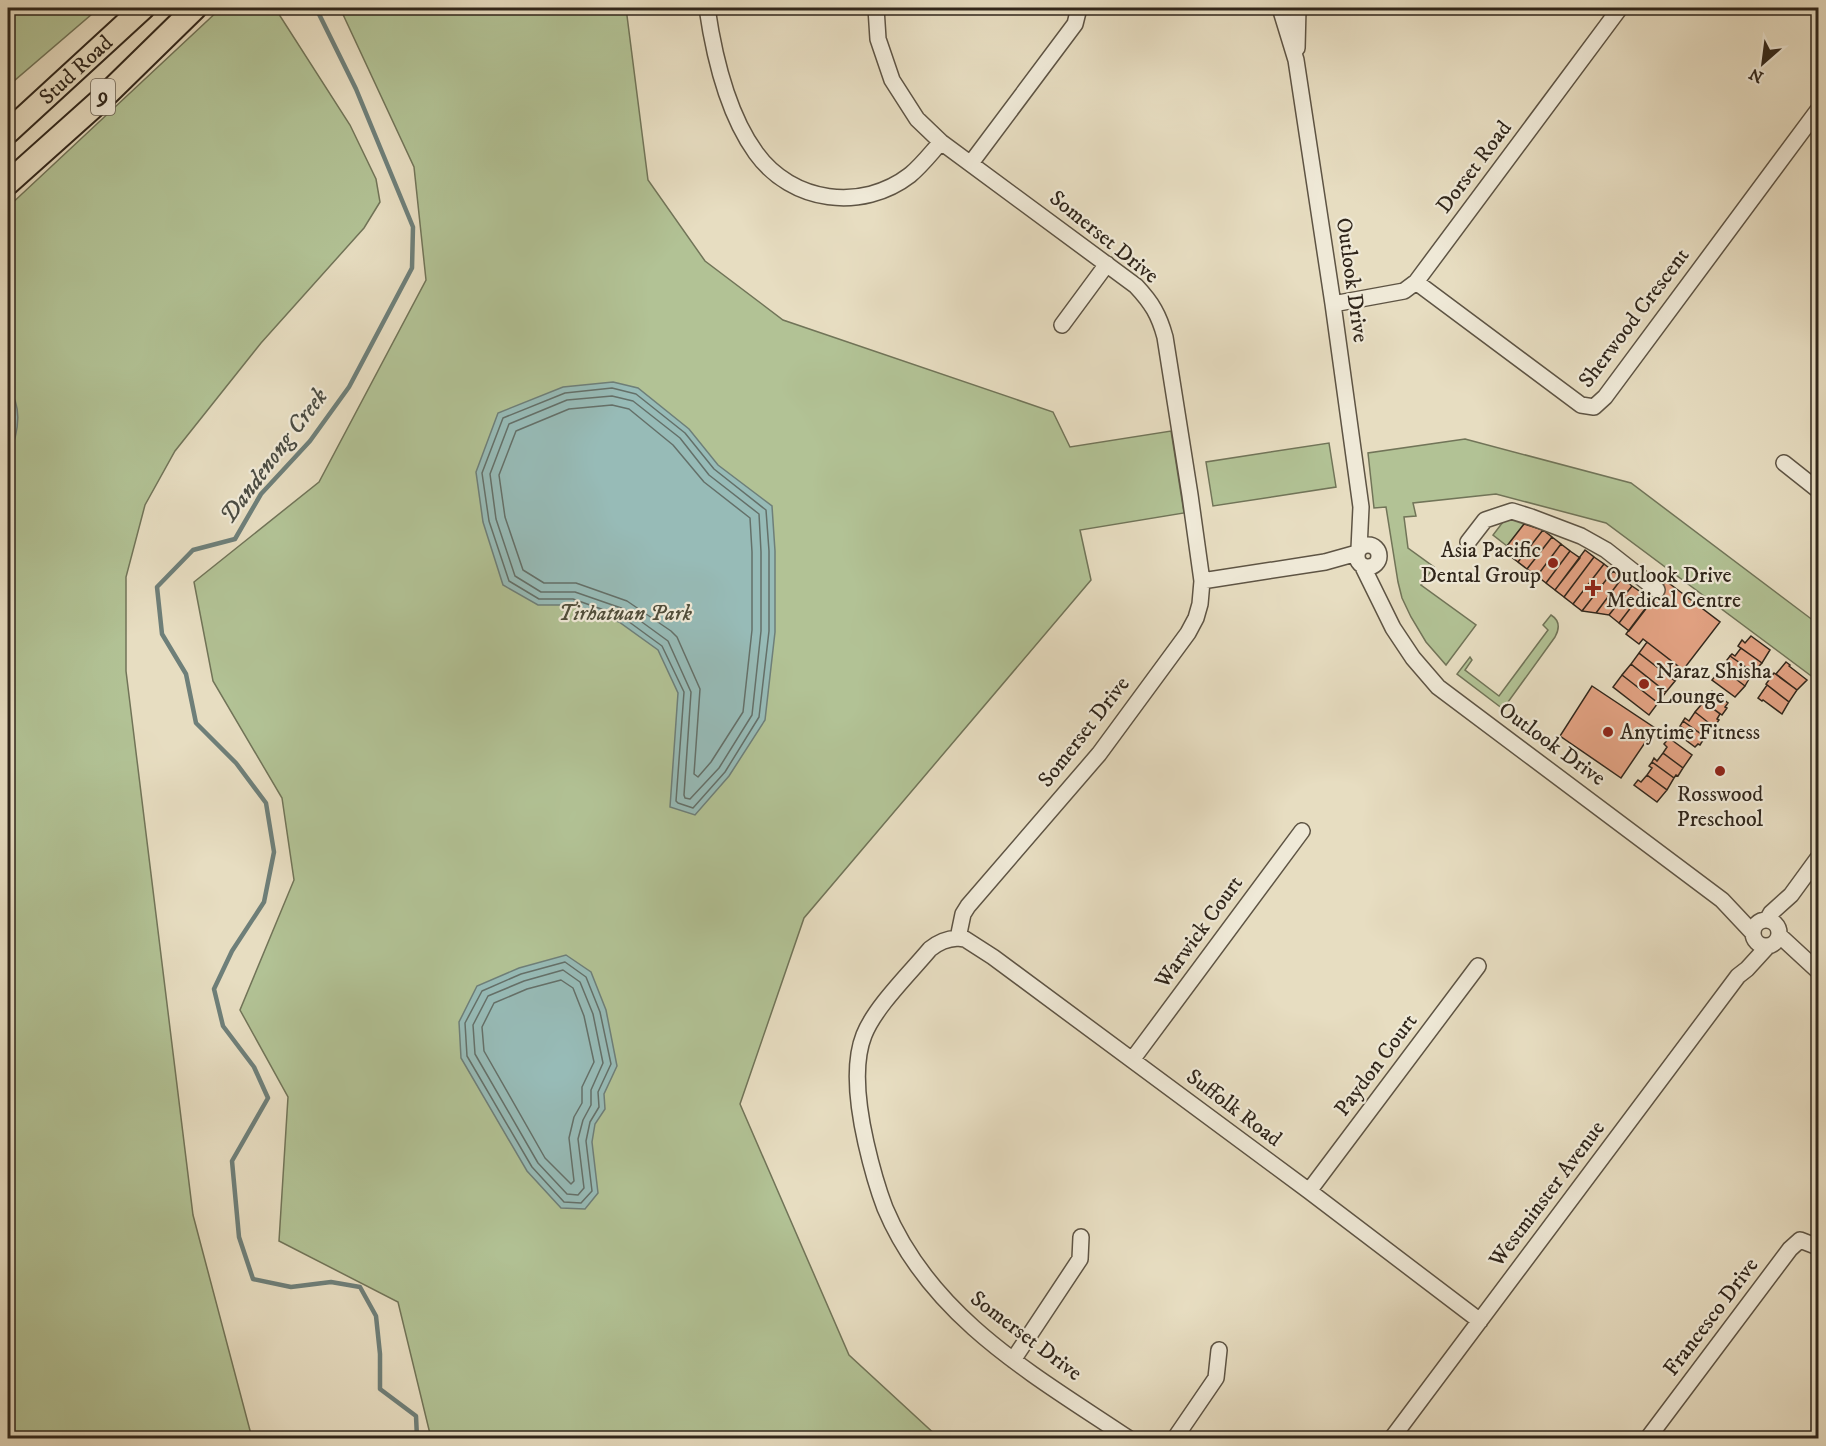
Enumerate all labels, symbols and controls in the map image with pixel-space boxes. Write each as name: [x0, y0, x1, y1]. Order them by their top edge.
street label: Stud Road: [33, 29, 118, 110]
north arrow: [1733, 33, 1793, 93]
text: N: [1746, 63, 1767, 87]
road number: 9: [91, 79, 115, 115]
street label: Dorset Road: [1430, 115, 1518, 219]
street label: Somerset Drive: [1044, 185, 1164, 289]
street label: Outlook Drive: [1330, 216, 1374, 344]
street label: Sherwood Crescent: [1573, 243, 1695, 393]
water label: Dandenong Creek: [213, 382, 335, 530]
place label: Asia Pacific Dental Group: [1420, 537, 1541, 589]
marker: Asia Pacific Dental Group: [1546, 556, 1560, 570]
place label: Outlook Drive Medical Centre: [1606, 562, 1741, 614]
marker: Outlook Drive Medical Centre: [1584, 579, 1602, 597]
park label: Tirhatuan Park: [558, 600, 693, 627]
place label: Naraz Shisha Lounge: [1656, 658, 1772, 710]
street label: Somerset Drive: [1032, 671, 1136, 793]
marker: Naraz Shisha Lounge: [1637, 677, 1651, 691]
street label: Outlook Drive: [1493, 696, 1611, 792]
place label: Anytime Fitness: [1620, 719, 1760, 746]
marker: Anytime Fitness: [1601, 725, 1615, 739]
marker: Rosswood Preschool: [1713, 764, 1727, 778]
place label: Rosswood Preschool: [1677, 781, 1764, 833]
street label: Warwick Court: [1149, 870, 1249, 994]
street label: Paydon Court: [1329, 1008, 1423, 1122]
street label: Suffolk Road: [1181, 1063, 1287, 1153]
street label: Westminster Avenue: [1483, 1116, 1611, 1273]
street label: Francesco Drive: [1658, 1253, 1764, 1381]
street label: Somerset Drive: [965, 1285, 1087, 1387]

